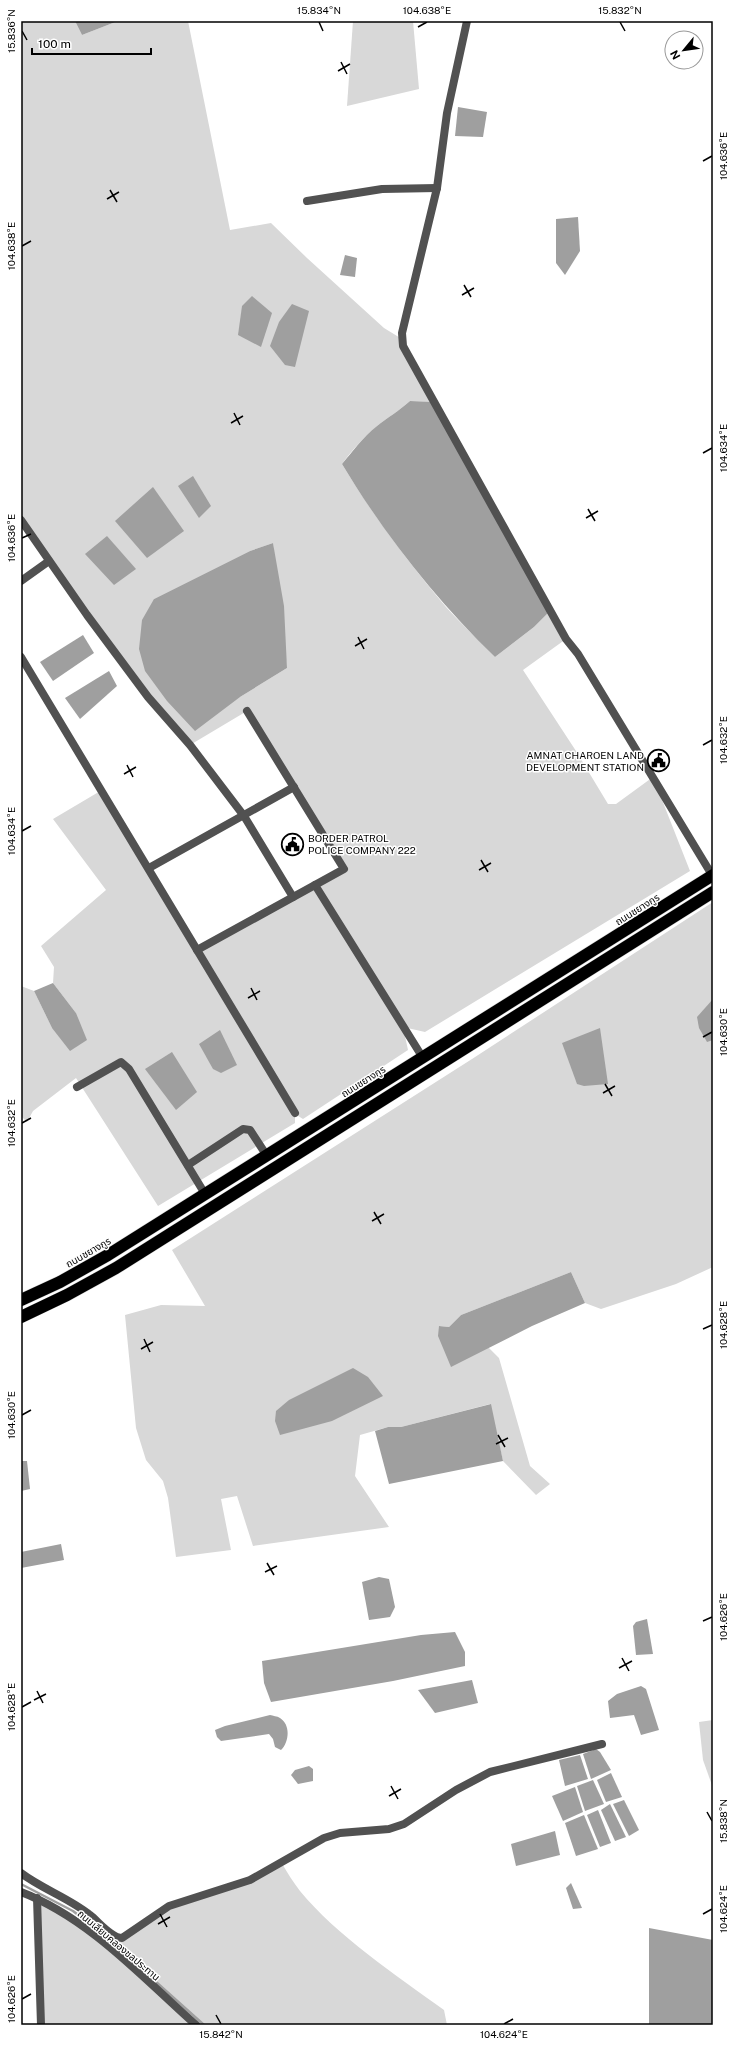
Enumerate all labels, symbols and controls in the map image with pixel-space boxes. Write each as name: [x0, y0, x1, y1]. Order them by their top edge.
text: 15.834°N: [297, 4, 341, 16]
text: 104.638°E: [403, 4, 451, 16]
text: 15.832°N: [598, 4, 642, 16]
text: 15.836°N: [5, 9, 17, 53]
scale bar: [32, 30, 151, 56]
north arrow: [664, 30, 704, 70]
text: 100 m: [38, 37, 71, 51]
text: N: [668, 48, 683, 62]
text: 104.636°E: [717, 132, 729, 180]
text: 104.638°E: [5, 222, 17, 270]
text: 104.634°E: [717, 424, 729, 472]
text: 104.636°E: [5, 514, 17, 562]
text: 104.632°E: [717, 716, 729, 764]
public building icon: AMNAT CHAROEN LAND DEVELOPMENT STATION: [646, 748, 672, 774]
place label: AMNAT CHAROEN LAND DEVELOPMENT STATION: [526, 749, 644, 773]
text: 104.634°E: [5, 807, 17, 855]
public building icon: BORDER PATROL POLICE COMPANY 222: [280, 831, 306, 857]
place label: BORDER PATROL POLICE COMPANY 222: [308, 832, 416, 856]
street label: ถนนชยางกูร: [613, 891, 662, 928]
text: 104.630°E: [717, 1008, 729, 1056]
street label: ถนนชยางกูร: [339, 1063, 388, 1100]
text: 104.632°E: [5, 1099, 17, 1147]
street label: ถนนชยางกูร: [63, 1234, 113, 1271]
text: 104.628°E: [717, 1301, 729, 1349]
text: 104.630°E: [5, 1391, 17, 1439]
text: 104.626°E: [717, 1593, 729, 1641]
text: 104.628°E: [5, 1683, 17, 1731]
text: 15.838°N: [717, 1799, 729, 1843]
text: 104.624°E: [717, 1885, 729, 1933]
street label: ถนนเลียบคลองชลประทาน: [75, 1907, 163, 1983]
text: 104.626°E: [5, 1975, 17, 2023]
text: 15.842°N: [199, 2028, 243, 2040]
text: 104.624°E: [480, 2028, 528, 2040]

